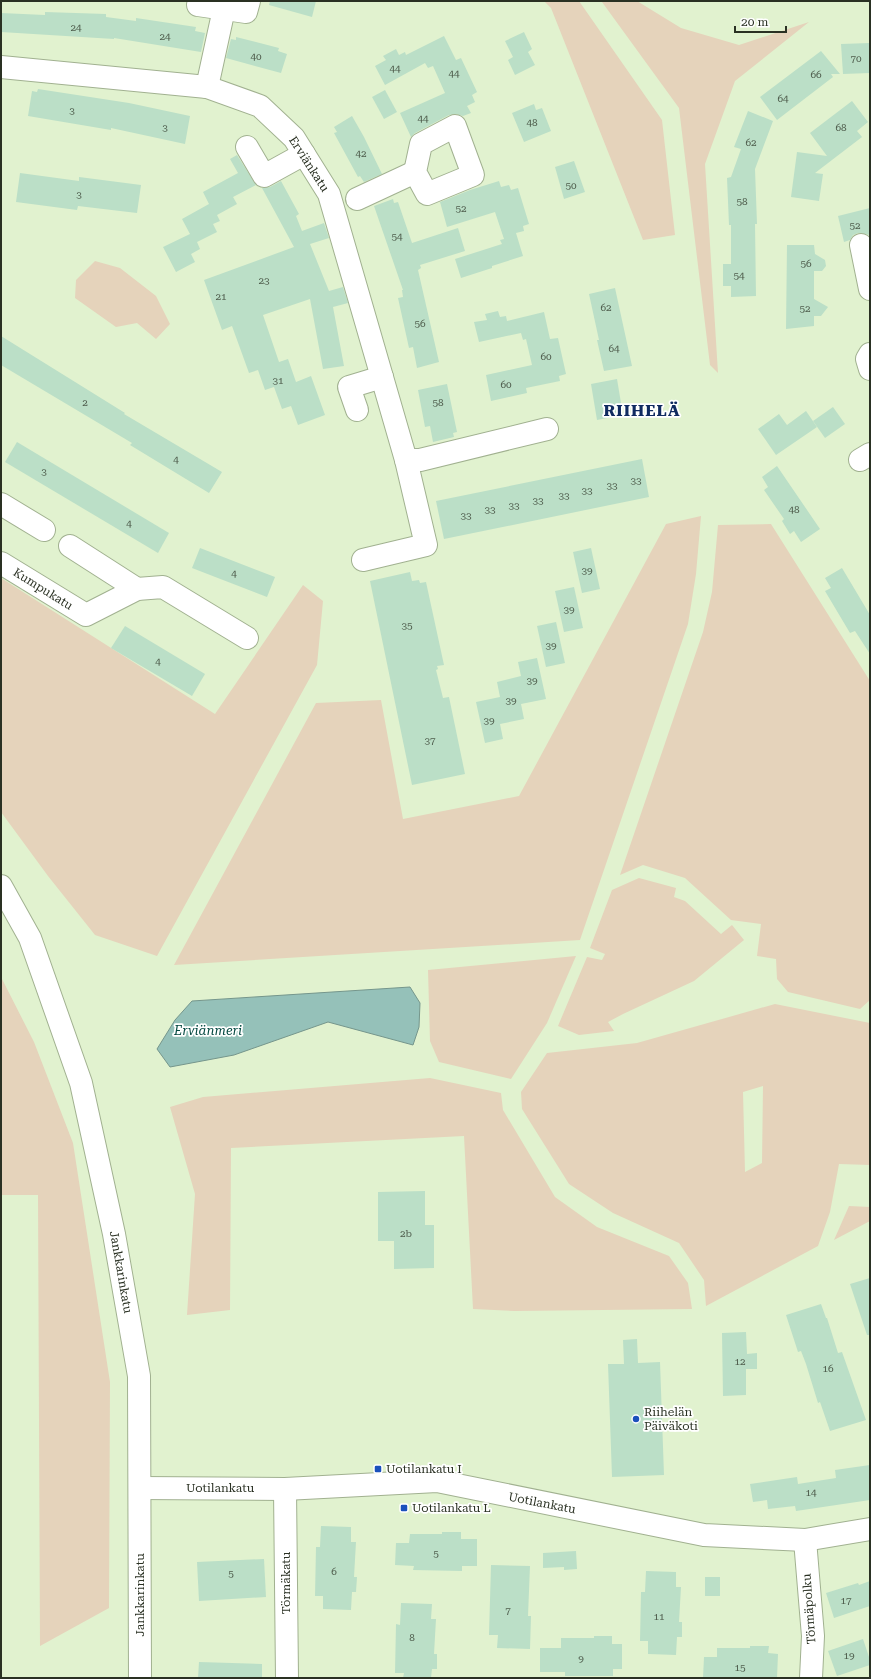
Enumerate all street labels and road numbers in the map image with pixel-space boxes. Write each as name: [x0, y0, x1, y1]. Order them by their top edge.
street label: Erviänkatu: [286, 134, 332, 195]
street label: Kumpukatu: [11, 565, 76, 613]
street label: Jankkarinkatu: [107, 1230, 135, 1315]
street label: Uotilankatu: [186, 1481, 255, 1495]
street label: Uotilankatu: [507, 1490, 577, 1516]
street label: Törmäkatu: [279, 1551, 293, 1614]
street label: Jankkarinkatu: [133, 1553, 147, 1637]
street label: Törmäpolku: [800, 1573, 818, 1645]

